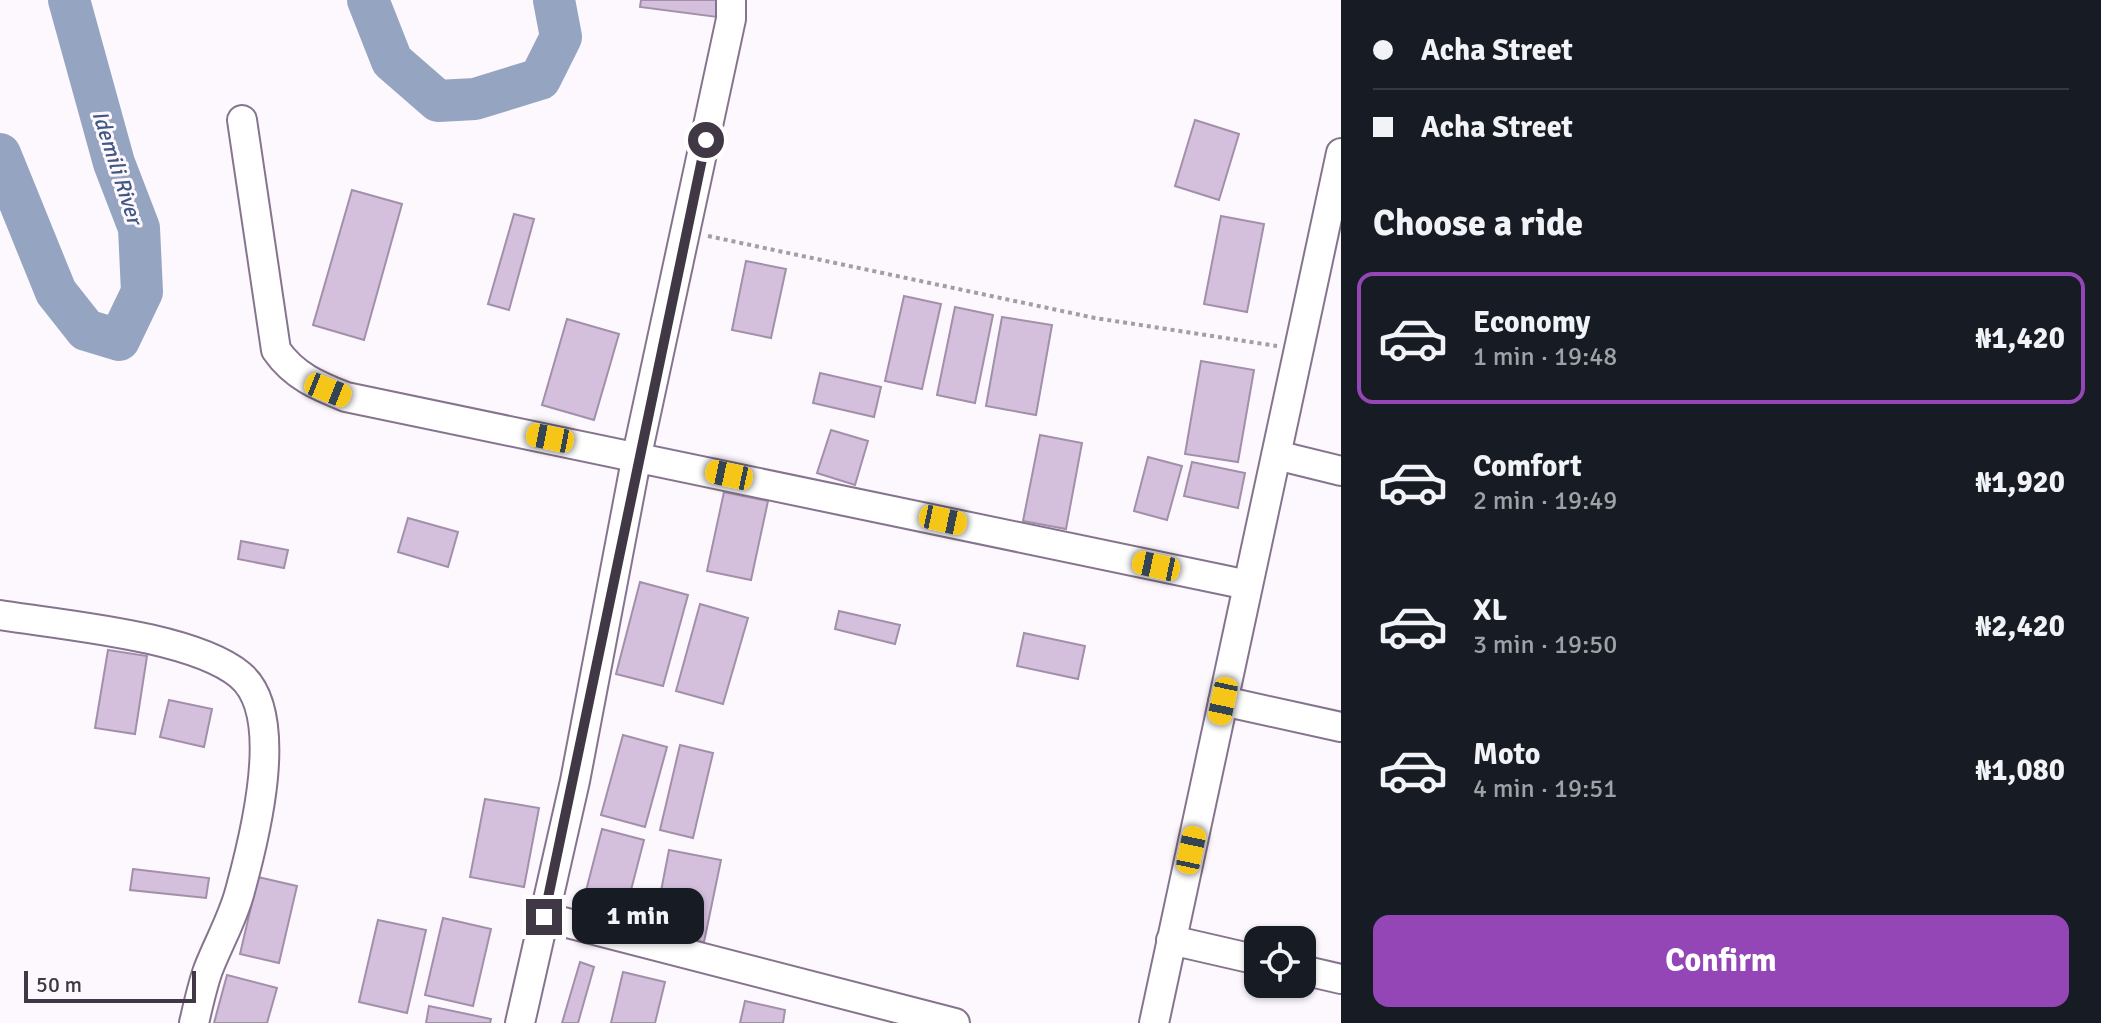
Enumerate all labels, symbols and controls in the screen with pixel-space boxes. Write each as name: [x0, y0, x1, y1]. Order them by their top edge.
text: Acha Street: [1421, 32, 1573, 69]
water label: Idemili River: [87, 107, 149, 230]
text: Acha Street: [1421, 109, 1573, 146]
route start: [688, 122, 724, 158]
text: Choose a ride: [1373, 201, 1583, 246]
icon: car: [1377, 302, 1449, 374]
text: Economy: [1473, 304, 1590, 341]
text: ₦1,420: [1975, 320, 2065, 357]
text: 1 min · 19:48: [1473, 341, 1617, 373]
car: [301, 370, 355, 410]
car: [524, 422, 576, 454]
icon: car: [1377, 446, 1449, 518]
text: Comfort: [1473, 448, 1582, 485]
car: [703, 458, 755, 492]
text: ₦1,920: [1975, 464, 2065, 501]
text: 2 min · 19:49: [1473, 485, 1617, 517]
car: [917, 503, 969, 537]
car: [1130, 549, 1182, 583]
icon: car: [1377, 590, 1449, 662]
text: XL: [1473, 592, 1507, 629]
text: ₦2,420: [1975, 608, 2065, 645]
text: 3 min · 19:50: [1473, 629, 1617, 661]
car: [1206, 675, 1240, 727]
icon: car: [1377, 734, 1449, 806]
text: Moto: [1473, 736, 1540, 773]
text: ₦1,080: [1975, 752, 2065, 789]
text: 4 min · 19:51: [1473, 773, 1617, 805]
car: [1174, 824, 1208, 876]
callout: 1 min: [572, 889, 704, 945]
route end: [526, 899, 562, 935]
text: 1 min: [607, 900, 669, 932]
button: Confirm: [1373, 915, 2069, 1007]
map controls: [1244, 926, 1316, 998]
button: locate: [1244, 926, 1316, 998]
scale bar: [24, 967, 196, 1003]
text: 50 m: [36, 971, 82, 998]

